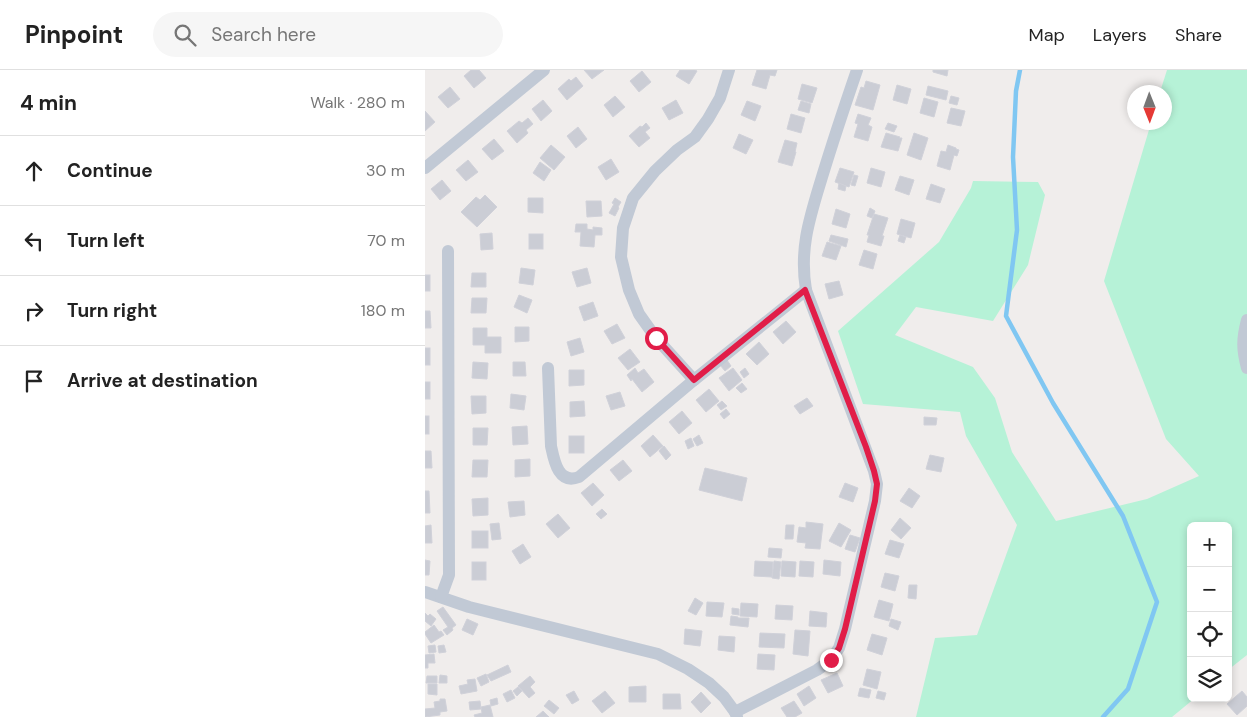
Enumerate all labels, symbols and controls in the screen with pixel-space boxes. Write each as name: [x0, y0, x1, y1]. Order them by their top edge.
search box: [153, 12, 503, 57]
text: Pinpoint: [25, 19, 123, 50]
icon: search: [171, 21, 199, 49]
text: Search here: [211, 22, 316, 47]
text: Map: [1029, 23, 1065, 47]
text: Layers: [1093, 23, 1147, 47]
text: Share: [1175, 23, 1222, 47]
north arrow: [1127, 85, 1172, 130]
text: 4 min: [20, 89, 77, 117]
text: Walk · 280 m: [310, 92, 405, 113]
icon: ahead: [20, 157, 48, 185]
text: Continue: [67, 158, 153, 183]
text: 30 m: [366, 160, 405, 181]
icon: left: [20, 227, 48, 255]
text: Turn left: [67, 228, 145, 253]
text: 70 m: [367, 230, 405, 251]
icon: right: [20, 297, 48, 325]
text: Turn right: [67, 298, 157, 323]
text: 180 m: [361, 300, 405, 321]
route start: [645, 327, 668, 350]
icon: arrive: [20, 367, 48, 395]
text: Arrive at destination: [67, 368, 258, 393]
map controls: [1187, 522, 1232, 702]
button: +: [1187, 522, 1232, 567]
button: −: [1187, 567, 1232, 612]
button: locate: [1187, 612, 1232, 657]
route end: [820, 649, 843, 672]
button: layers: [1187, 657, 1232, 702]

